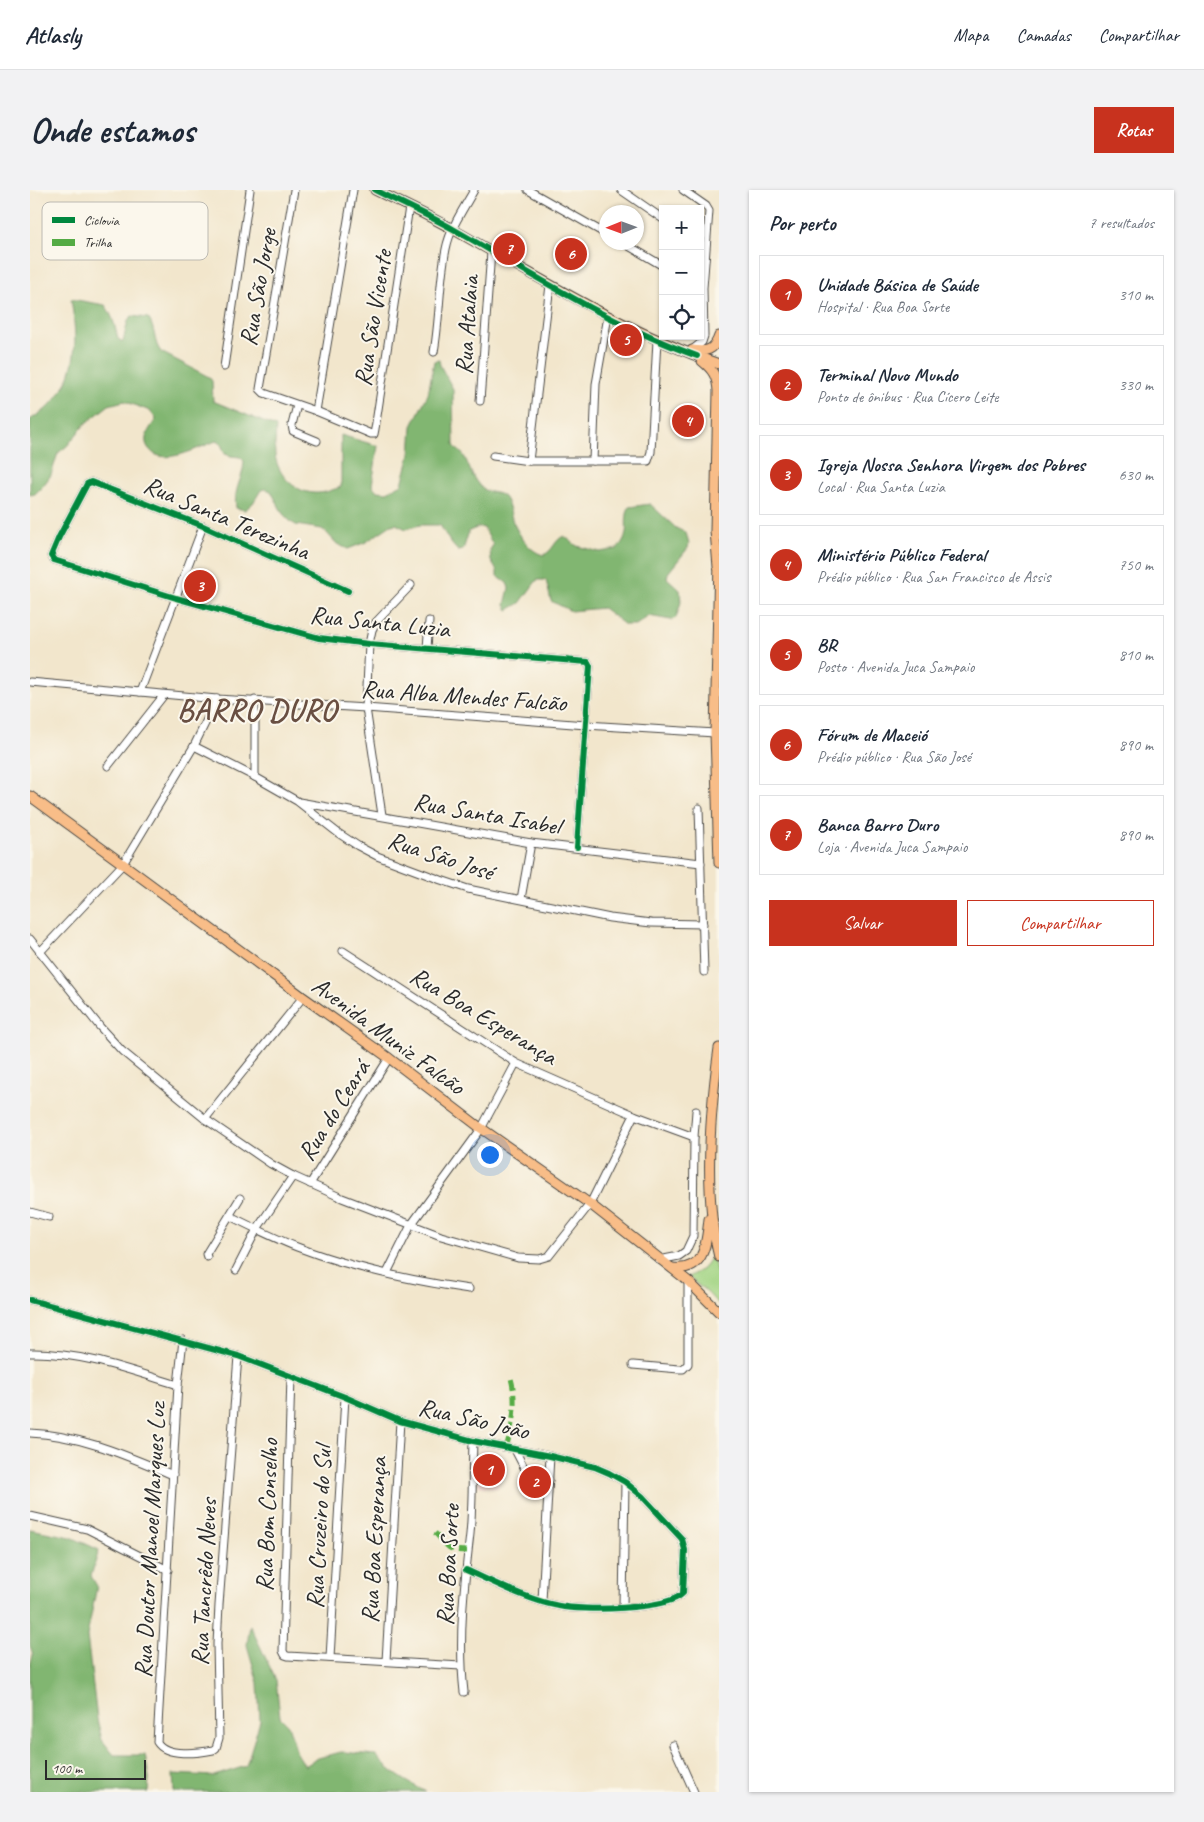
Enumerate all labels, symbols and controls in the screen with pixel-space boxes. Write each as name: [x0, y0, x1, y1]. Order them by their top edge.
text: Atlasly: [25, 20, 81, 50]
text: Mapa: [954, 24, 988, 46]
text: Camadas: [1016, 24, 1071, 46]
text: Compartilhar: [1099, 24, 1179, 46]
button: Rotas: [1094, 107, 1174, 153]
text: Onde estamos: [30, 108, 195, 153]
legend: [42, 202, 208, 260]
north arrow: [599, 205, 644, 250]
map controls: [659, 205, 704, 340]
button: +: [659, 205, 704, 250]
text: Por perto: [769, 210, 836, 236]
text: Ciclovia: [84, 212, 120, 229]
text: 7 resultados: [1089, 213, 1154, 233]
street label: Rua São Jorge: [232, 224, 284, 348]
pin: 7: [493, 230, 525, 268]
text: Trilha: [84, 234, 113, 251]
pin: 6: [555, 235, 587, 273]
street label: Rua São Vicente: [346, 246, 400, 389]
button: −: [659, 250, 704, 295]
street label: Rua Atalaia: [448, 272, 487, 376]
text: Unidade Básica de Saúde: [817, 273, 978, 297]
text: 1: [782, 285, 790, 305]
text: 310 m: [1119, 285, 1153, 305]
button: locate: [659, 295, 704, 340]
text: Hospital · Rua Boa Sorte: [817, 297, 949, 317]
pin: 5: [610, 321, 642, 359]
text: Terminal Novo Mundo: [817, 363, 958, 387]
text: 2: [782, 375, 790, 395]
text: 330 m: [1119, 375, 1153, 395]
text: Ponto de ônibus · Rua Cícero Leite: [817, 387, 999, 407]
pin: 4: [672, 402, 704, 440]
text: Igreja Nossa Senhora Virgem dos Pobres: [817, 453, 1085, 477]
text: 3: [782, 465, 790, 485]
text: 630 m: [1119, 465, 1153, 485]
street label: Rua Santa Terezinha: [139, 469, 316, 568]
text: Local · Rua Santa Luzia: [817, 477, 945, 497]
text: Ministério Público Federal: [817, 543, 986, 567]
text: 4: [782, 555, 790, 575]
text: 750 m: [1119, 555, 1153, 575]
pin: 3: [184, 567, 216, 605]
text: Prédio público · Rua San Francisco de Assis: [817, 567, 1050, 587]
street label: Rua Santa Luzia: [308, 599, 453, 645]
text: BR: [817, 633, 836, 657]
text: 5: [783, 645, 789, 665]
text: 810 m: [1119, 645, 1153, 665]
text: Posto · Avenida Juca Sampaio: [817, 657, 974, 677]
street label: Rua Alba Mendes Falcão: [360, 673, 569, 719]
district label: BARRO DURO: [177, 691, 340, 729]
text: Fórum de Maceió: [817, 723, 927, 747]
text: 6: [782, 735, 790, 755]
text: 890 m: [1119, 735, 1153, 755]
text: Prédio público · Rua São José: [817, 747, 971, 767]
street label: Rua Santa Isabel: [411, 785, 568, 843]
text: Banca Barro Duro: [817, 813, 938, 837]
street label: Rua São José: [384, 824, 501, 889]
text: 7: [782, 825, 790, 845]
text: 890 m: [1119, 825, 1153, 845]
text: Loja · Avenida Juca Sampaio: [817, 837, 967, 857]
button: Salvar: [769, 900, 957, 946]
button: Compartilhar: [967, 900, 1154, 946]
street label: Rua Boa Esperança: [404, 959, 565, 1073]
street label: Avenida Muniz Falcão: [305, 969, 472, 1103]
street label: Rua do Ceará: [290, 1053, 378, 1167]
your location: [477, 1142, 503, 1168]
street label: Rua São João: [416, 1391, 533, 1447]
street label: Rua Doutor Manoel Marques Luz: [127, 1399, 173, 1679]
street label: Rua Bom Conselho: [248, 1437, 286, 1592]
street label: Rua Cruzeiro do Sul: [299, 1440, 339, 1609]
pin: 1: [473, 1451, 505, 1489]
street label: Rua Boa Esperança: [354, 1454, 394, 1624]
pin: 2: [519, 1463, 551, 1501]
street label: Rua Tancrêdo Neves: [184, 1495, 224, 1666]
street label: Rua Boa Sorte: [429, 1502, 467, 1627]
scale bar: [45, 1757, 146, 1780]
text: 100 m: [52, 1760, 82, 1777]

